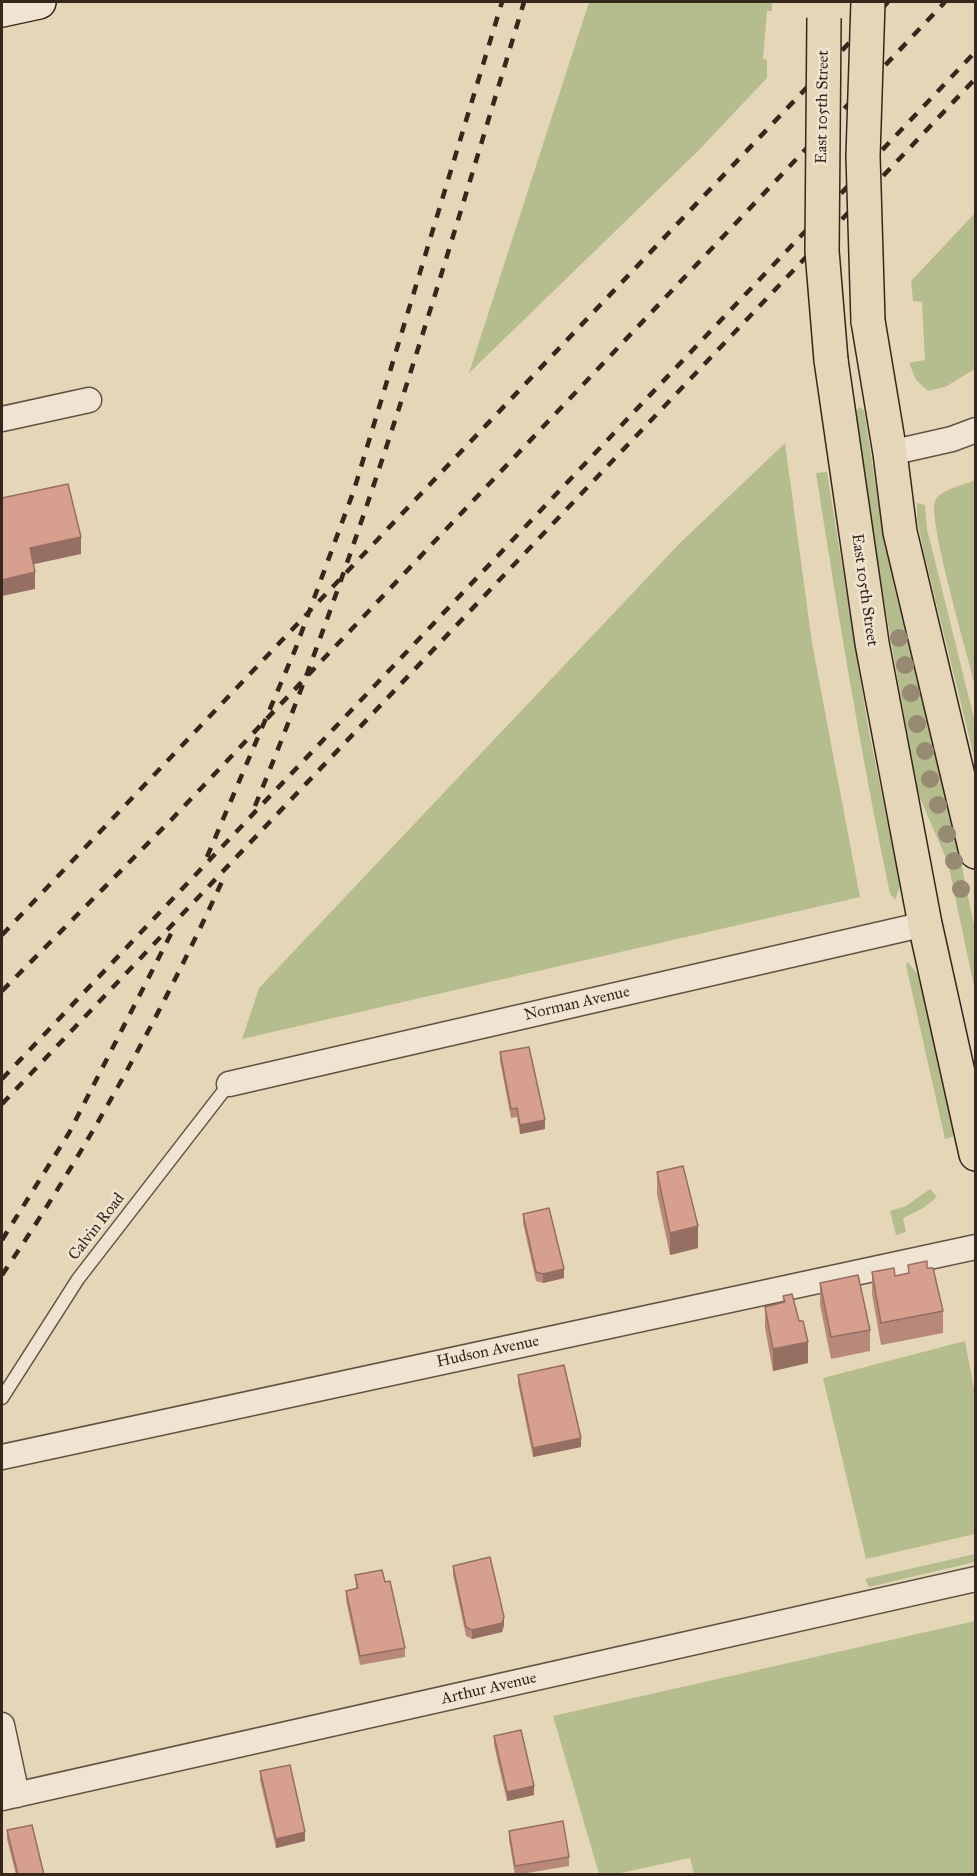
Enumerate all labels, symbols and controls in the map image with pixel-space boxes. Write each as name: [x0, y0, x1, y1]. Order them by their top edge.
street label: East 105th Street: [812, 50, 834, 164]
street label: East 105th Street: [847, 532, 881, 648]
street label: Norman Avenue: [522, 983, 632, 1025]
street label: Calvin Road: [65, 1190, 129, 1264]
street label: Hudson Avenue: [435, 1332, 541, 1372]
street label: Arthur Avenue: [439, 1669, 539, 1709]

